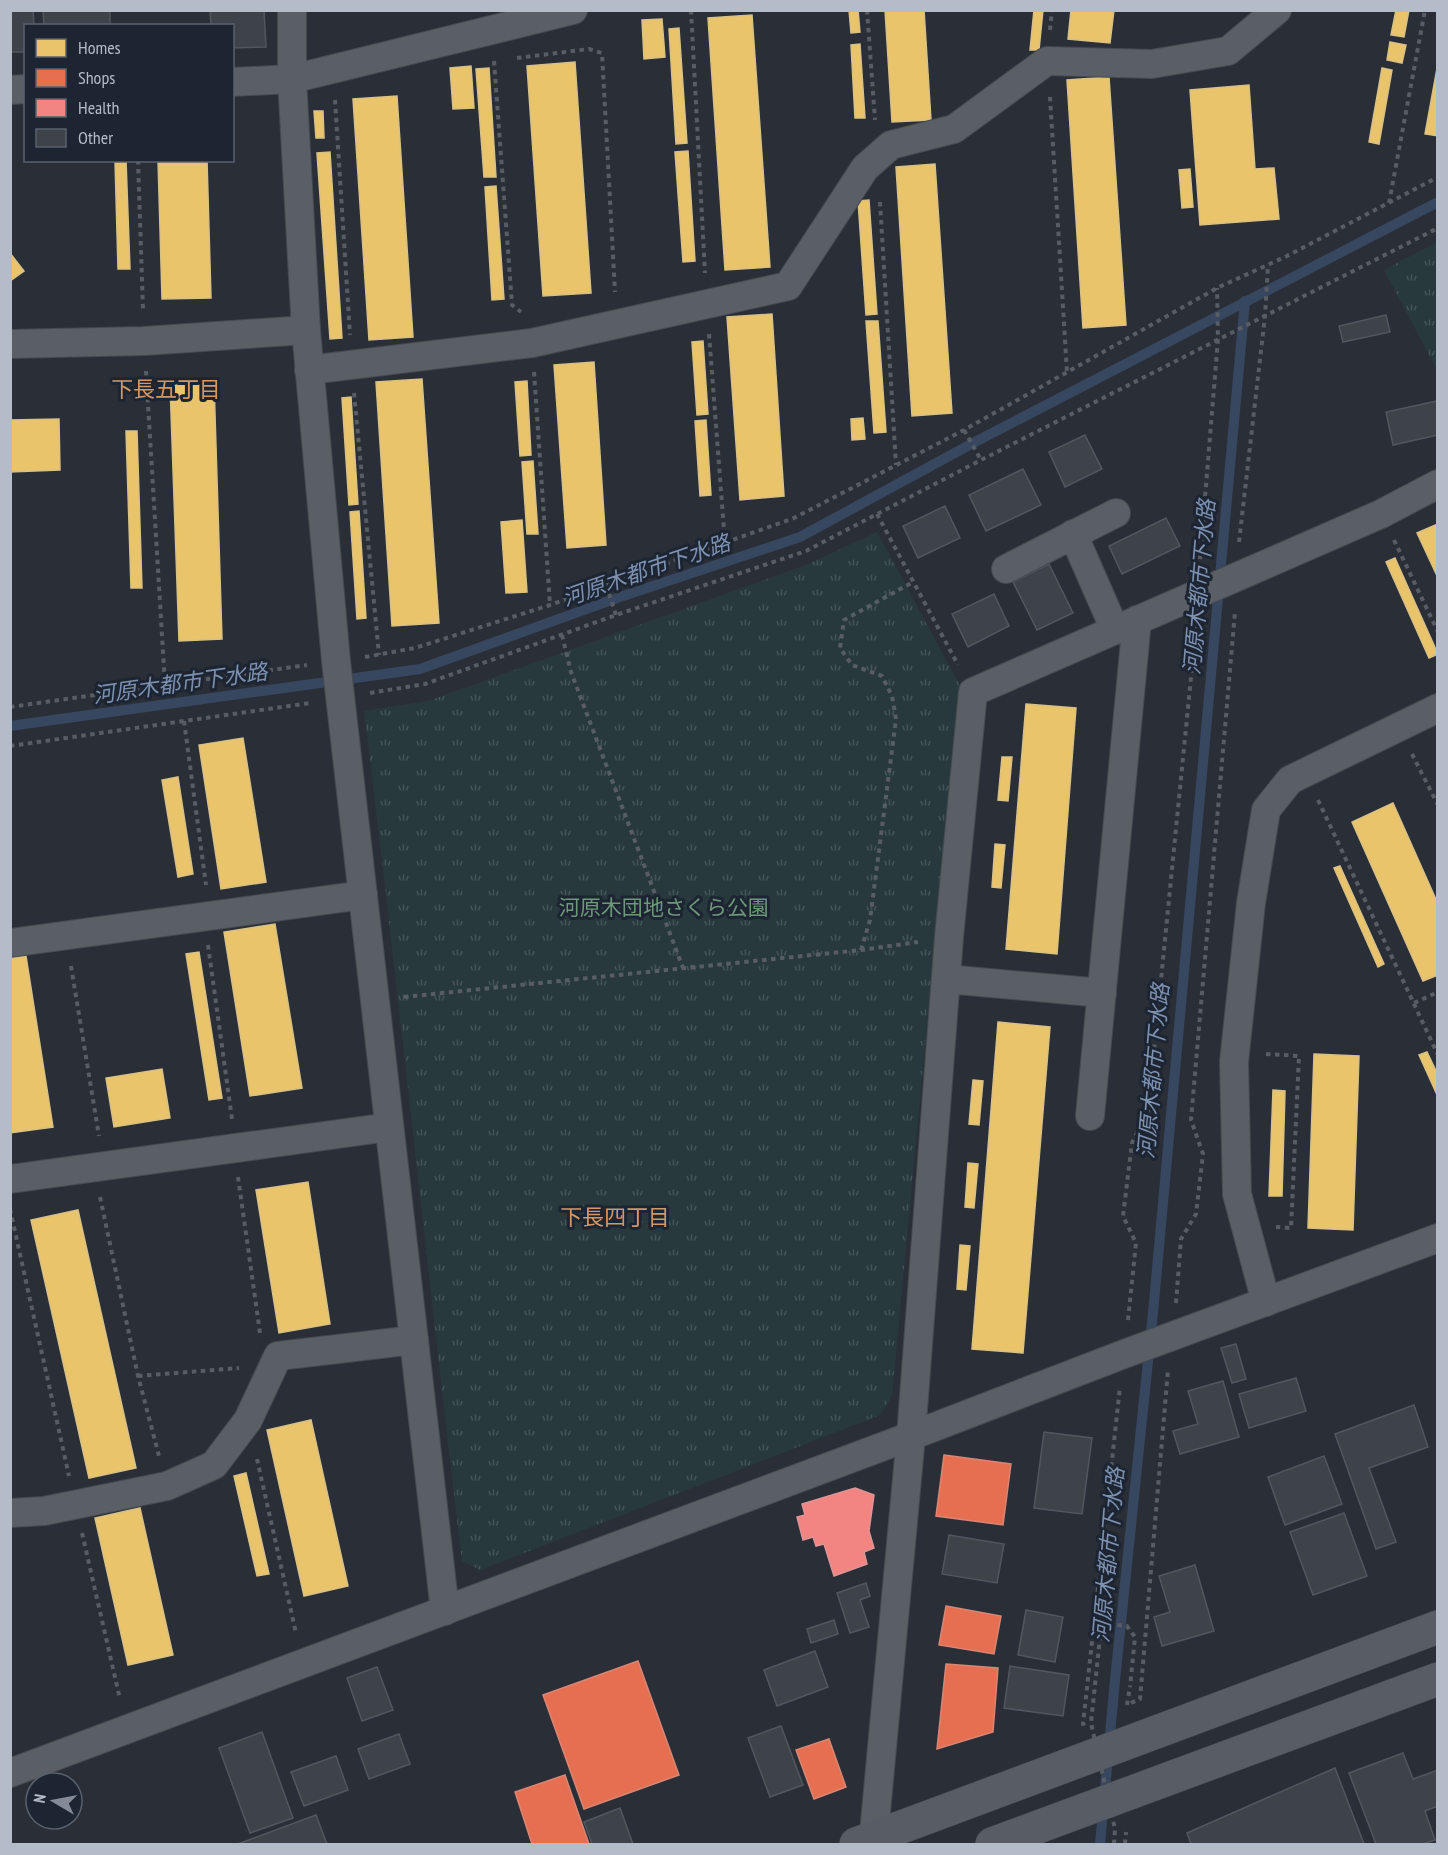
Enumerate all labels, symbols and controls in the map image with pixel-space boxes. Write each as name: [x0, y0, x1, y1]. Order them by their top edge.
legend: [24, 24, 234, 162]
text: Homes: [78, 36, 121, 59]
text: Shops: [78, 66, 115, 89]
text: Health: [78, 96, 119, 119]
text: Other: [78, 126, 113, 149]
district label: 下長五丁目: [111, 375, 221, 403]
water label: 河原木都市下水路: [1177, 496, 1221, 676]
water label: 河原木都市下水路: [558, 527, 736, 612]
water label: 河原木都市下水路: [91, 657, 271, 709]
park label: 河原木団地さくら公園: [559, 894, 769, 921]
water label: 河原木都市下水路: [1131, 980, 1175, 1160]
district label: 下長四丁目: [560, 1203, 670, 1231]
water label: 河原木都市下水路: [1086, 1464, 1130, 1644]
north arrow: [24, 1771, 84, 1831]
text: N: [29, 1792, 50, 1804]

